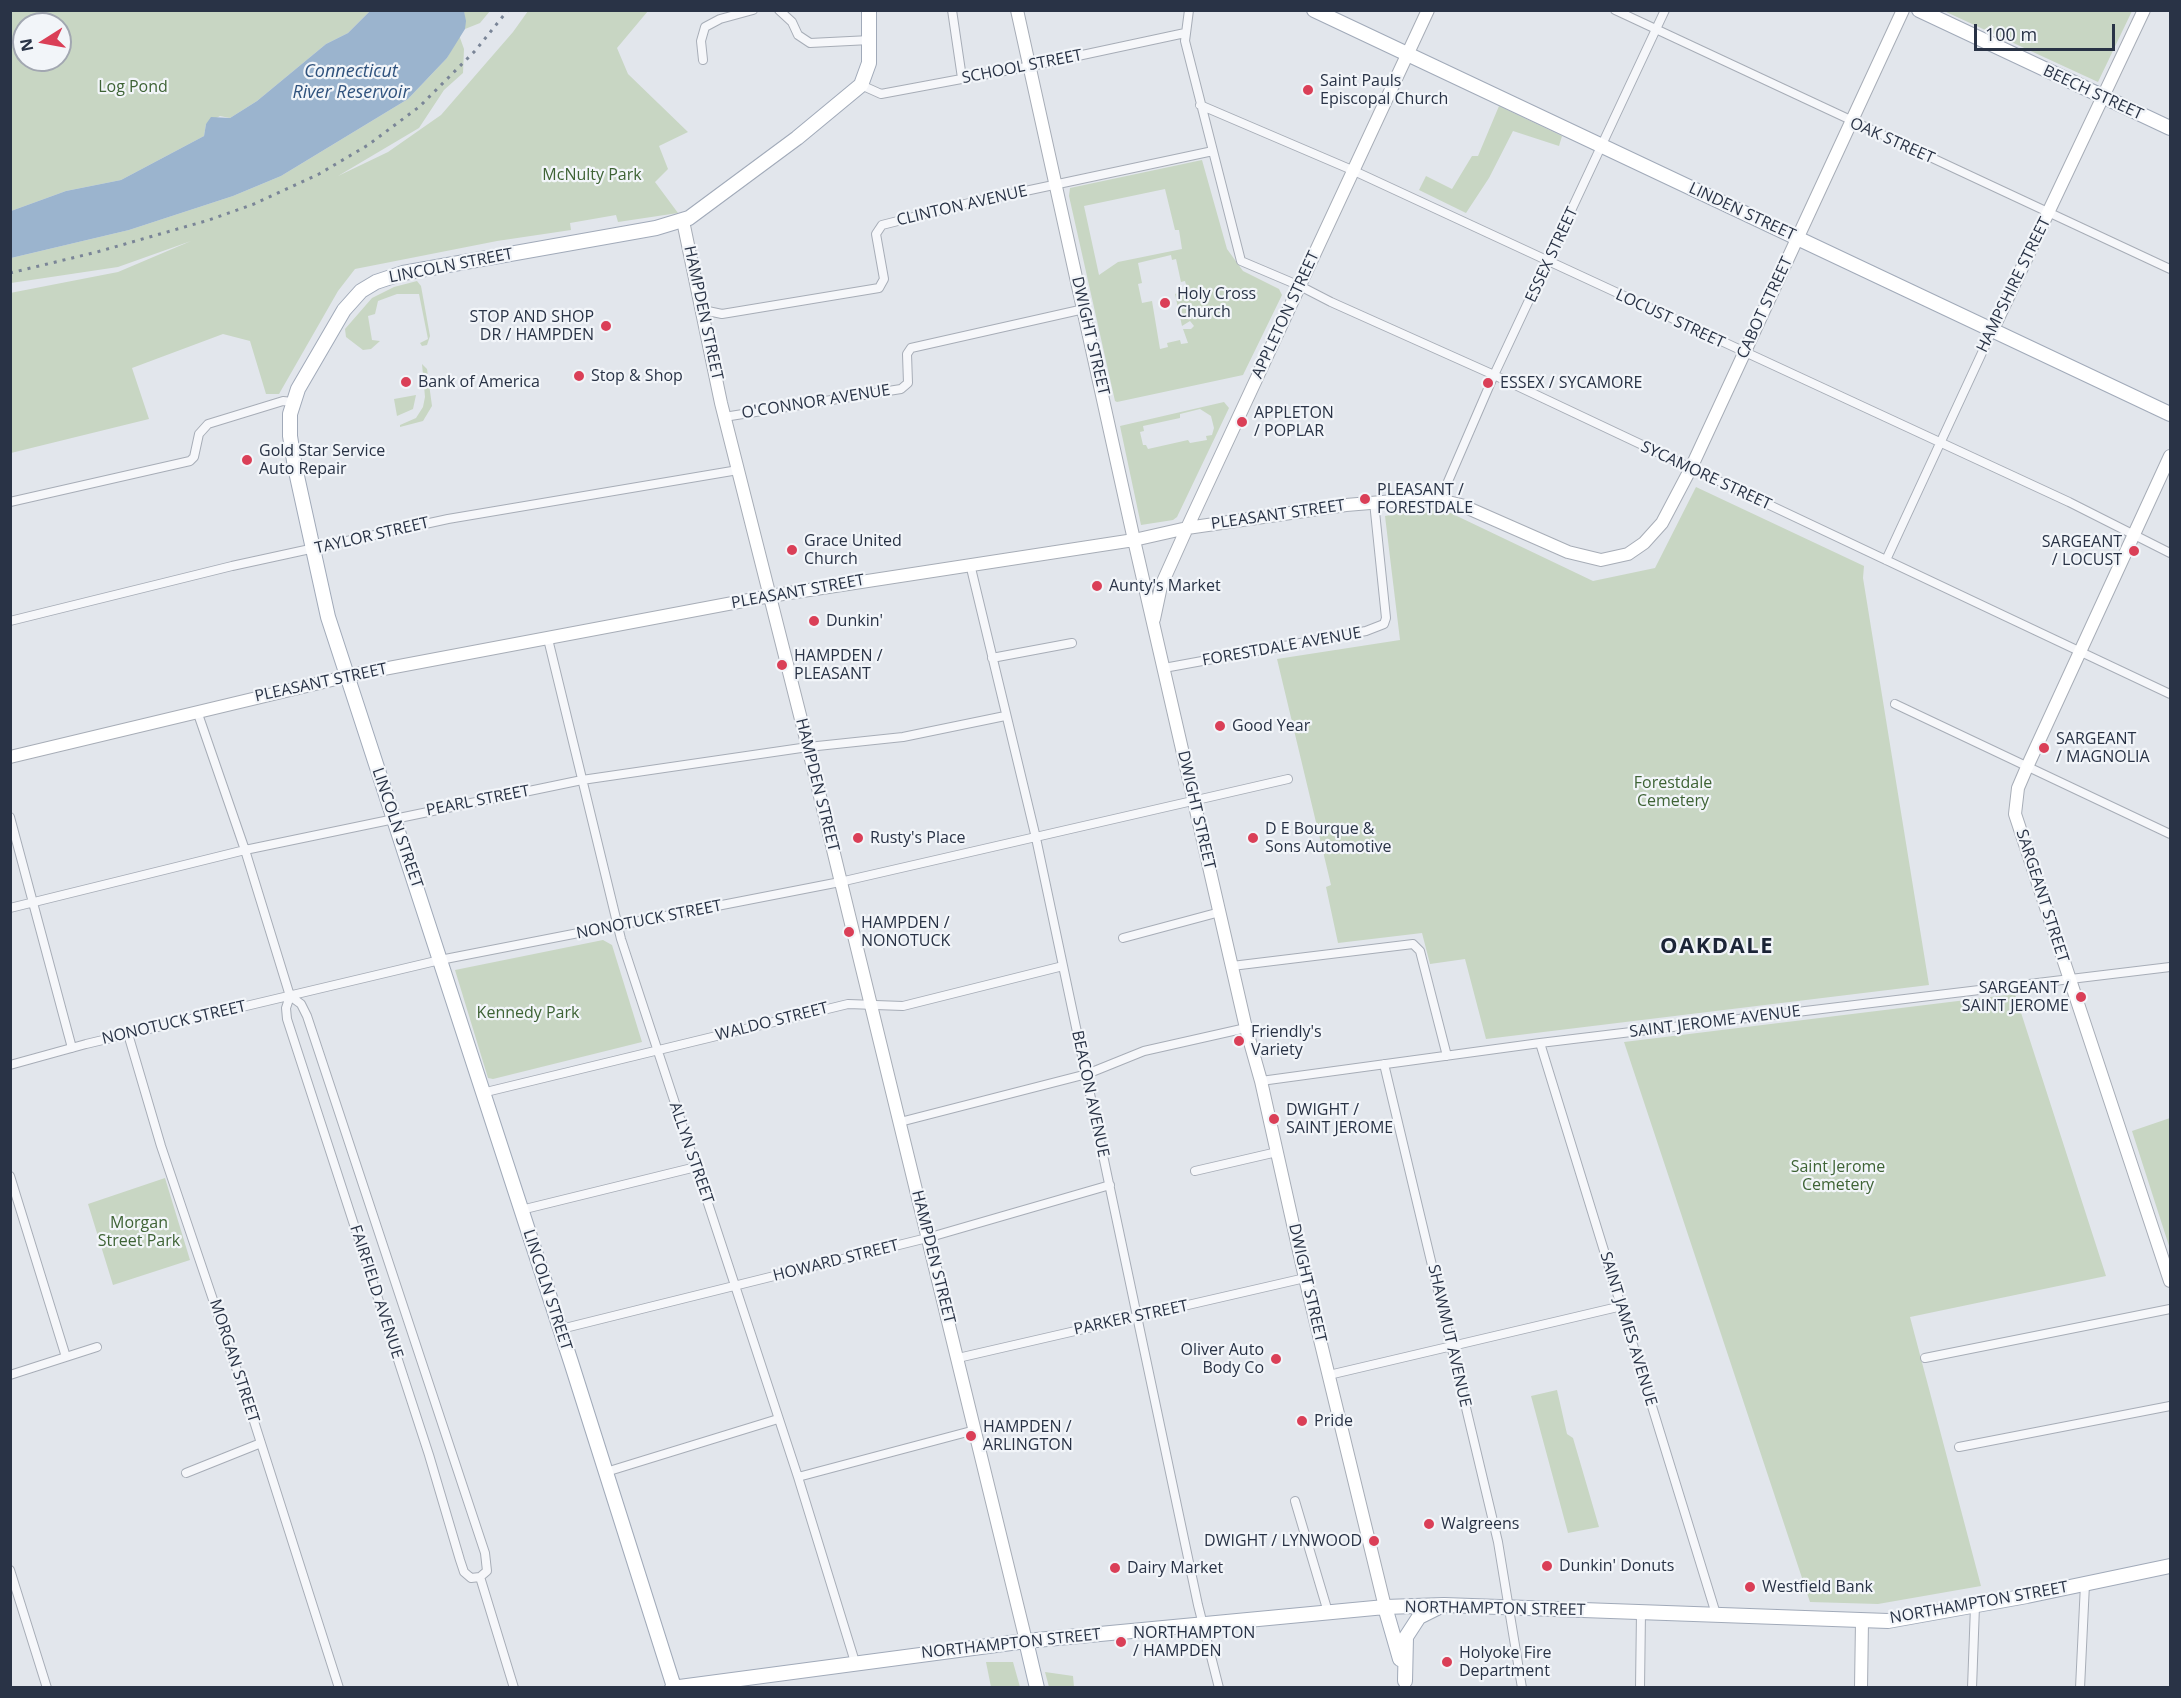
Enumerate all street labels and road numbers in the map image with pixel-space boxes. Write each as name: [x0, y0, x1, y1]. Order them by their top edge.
street label: SCHOOL STREET: [960, 46, 1084, 88]
street label: BEECH STREET: [2040, 61, 2146, 125]
street label: OAK STREET: [1847, 114, 1937, 168]
street label: LINDEN STREET: [1686, 179, 1798, 245]
street label: CLINTON AVENUE: [895, 182, 1029, 230]
street label: ESSEX STREET: [1522, 204, 1582, 306]
street label: HAMPSHIRE STREET: [1973, 214, 2055, 356]
street label: HAMPDEN STREET: [679, 244, 727, 382]
street label: LINCOLN STREET: [387, 245, 515, 287]
street label: APPLETON STREET: [1248, 248, 1324, 382]
street label: CABOT STREET: [1733, 254, 1797, 362]
street label: DWIGHT STREET: [1067, 275, 1113, 397]
street label: LOCUST STREET: [1612, 285, 1728, 353]
street label: O'CONNOR AVENUE: [740, 381, 892, 423]
street label: SYCAMORE STREET: [1638, 437, 1774, 515]
street label: PLEASANT STREET: [1210, 496, 1346, 534]
street label: TAYLOR STREET: [313, 514, 431, 558]
street label: PLEASANT STREET: [730, 571, 866, 613]
street label: FORESTDALE AVENUE: [1201, 624, 1363, 670]
street label: PLEASANT STREET: [253, 660, 389, 706]
street label: HAMPDEN STREET: [791, 716, 843, 854]
street label: DWIGHT STREET: [1173, 749, 1219, 871]
street label: LINCOLN STREET: [367, 765, 427, 891]
street label: PEARL STREET: [425, 782, 531, 820]
street label: SARGEANT STREET: [2011, 827, 2073, 965]
street label: NONOTUCK STREET: [575, 896, 723, 944]
street label: NONOTUCK STREET: [100, 997, 248, 1049]
street label: WALDO STREET: [714, 999, 830, 1045]
street label: SAINT JEROME AVENUE: [1628, 1002, 1802, 1042]
street label: BEACON AVENUE: [1067, 1029, 1113, 1159]
street label: ALLYN STREET: [665, 1100, 717, 1206]
street label: HAMPDEN STREET: [907, 1188, 959, 1326]
street label: DWIGHT STREET: [1284, 1222, 1330, 1344]
street label: FAIRFIELD AVENUE: [345, 1223, 407, 1361]
street label: LINCOLN STREET: [518, 1227, 576, 1353]
street label: HOWARD STREET: [771, 1236, 901, 1286]
street label: SAINT JAMES AVENUE: [1595, 1250, 1661, 1408]
street label: SHAWMUT AVENUE: [1423, 1263, 1475, 1409]
street label: MORGAN STREET: [205, 1297, 263, 1425]
street label: PARKER STREET: [1072, 1297, 1190, 1339]
street label: NORTHAMPTON STREET: [1888, 1578, 2070, 1628]
street label: NORTHAMPTON STREET: [1405, 1598, 1585, 1620]
street label: NORTHAMPTON STREET: [920, 1625, 1102, 1663]

